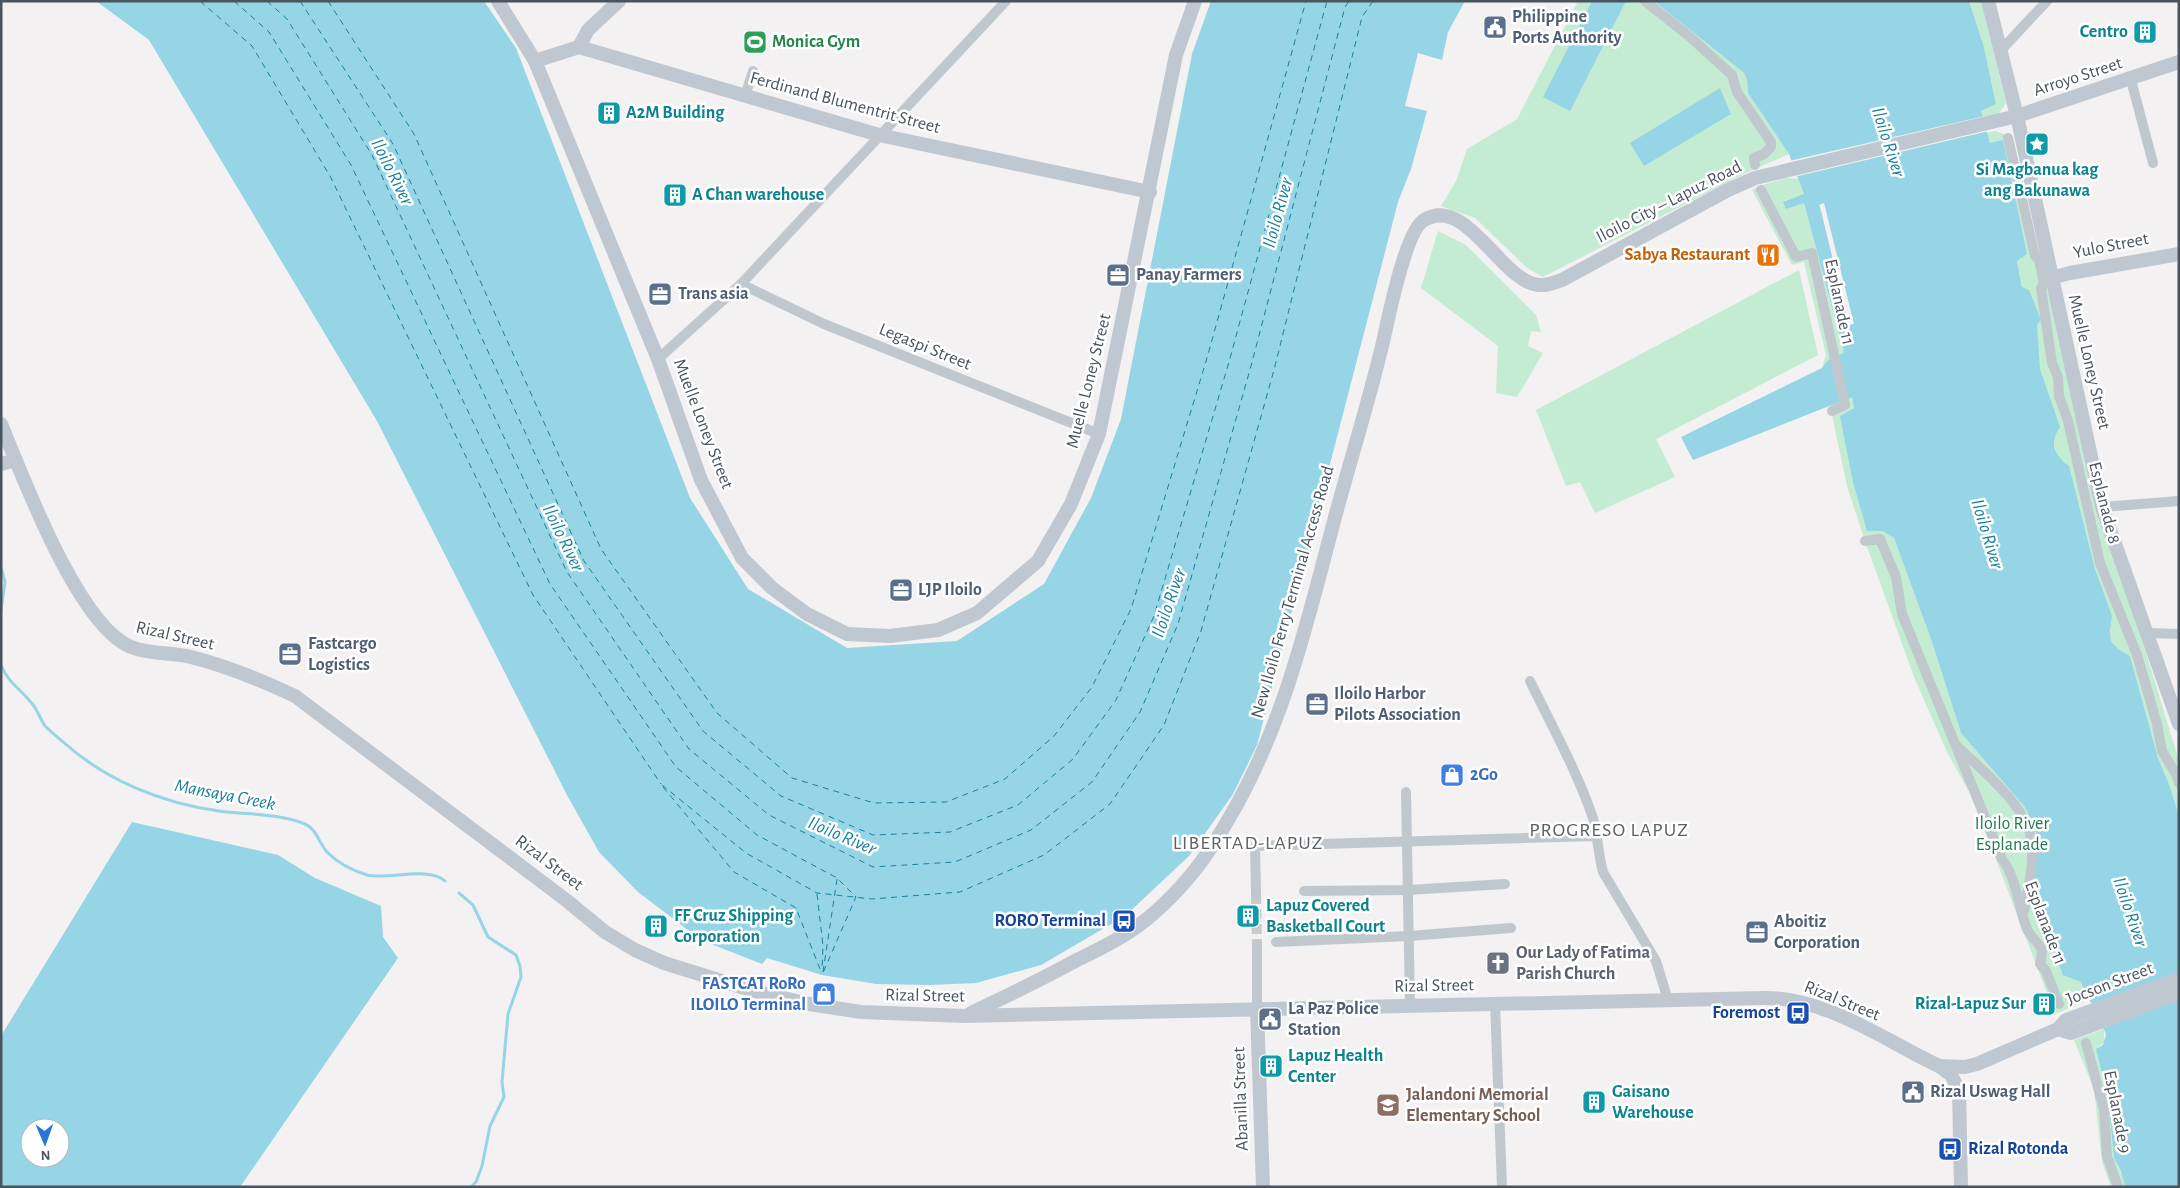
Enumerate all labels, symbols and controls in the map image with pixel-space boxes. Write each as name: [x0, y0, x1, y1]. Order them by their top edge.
place label: Philippine Ports Authority: [1512, 8, 1623, 47]
public building icon: Philippine Ports Authority: [1482, 14, 1508, 40]
building icon: Centro: [2132, 19, 2158, 45]
place label: Centro: [2080, 23, 2128, 41]
sports icon: Monica Gym: [742, 29, 768, 55]
place label: Monica Gym: [772, 33, 860, 51]
street label: Arroyo Street: [2031, 54, 2125, 100]
street label: Ferdinand Blumentrit Street: [748, 69, 942, 137]
building icon: A2M Building: [596, 100, 622, 126]
place label: A2M Building: [626, 104, 725, 122]
water label: Iloilo River: [1868, 105, 1908, 180]
place icon: Si Magbanua kag ang Bakunawa: [2024, 131, 2050, 157]
water label: Iloilo River: [367, 136, 417, 209]
street label: Iloilo City – Lapuz Road: [1593, 158, 1745, 246]
place label: Si Magbanua kag ang Bakunawa: [1976, 161, 2099, 200]
water label: Iloilo River: [1260, 175, 1297, 250]
building icon: A Chan warehouse: [662, 182, 688, 208]
place label: A Chan warehouse: [692, 186, 824, 204]
street label: Yulo Street: [2072, 230, 2150, 262]
restaurant icon: Sabya Restaurant: [1755, 242, 1781, 268]
place label: Sabya Restaurant: [1625, 246, 1750, 264]
street label: Esplanade 11: [1821, 257, 1857, 347]
office icon: Panay Farmers: [1105, 262, 1131, 288]
place label: Panay Farmers: [1136, 266, 1242, 284]
office icon: Trans asia: [647, 281, 673, 307]
place label: Trans asia: [678, 285, 749, 303]
street label: Muelle Loney Street: [2065, 293, 2113, 431]
street label: Muelle Loney Street: [1064, 312, 1114, 450]
street label: Legaspi Street: [876, 320, 974, 374]
street label: Muelle Loney Street: [670, 356, 736, 492]
street label: Esplanade 8: [2085, 460, 2123, 546]
street label: New Iloilo Ferry Terminal Access Road: [1248, 464, 1338, 720]
water label: Iloilo River: [1967, 497, 2007, 572]
water label: Iloilo River: [539, 502, 588, 575]
water label: Iloilo River: [1148, 565, 1190, 640]
office icon: LJP Iloilo: [888, 577, 914, 603]
place label: LJP Iloilo: [918, 581, 982, 599]
street label: Rizal Street: [134, 618, 216, 654]
place label: Fastcargo Logistics: [308, 635, 377, 674]
office icon: Fastcargo Logistics: [277, 641, 303, 667]
place label: Iloilo Harbor Pilots Association: [1334, 685, 1461, 724]
office icon: Iloilo Harbor Pilots Association: [1304, 691, 1330, 717]
shop icon: 2Go: [1439, 762, 1465, 788]
place label: 2Go: [1470, 766, 1498, 784]
water label: Mansaya Creek: [173, 776, 277, 814]
water label: Iloilo River: [805, 813, 880, 859]
park label: Iloilo River Esplanade: [1975, 815, 2049, 854]
district label: PROGRESO LAPUZ: [1529, 820, 1689, 840]
street label: Rizal Street: [512, 832, 587, 894]
district label: LIBERTAD-LAPUZ: [1173, 833, 1323, 853]
water label: Iloilo River: [2109, 875, 2151, 950]
street label: Esplanade 11: [2021, 879, 2069, 967]
place label: Lapuz Covered Basketball Court: [1266, 897, 1385, 936]
building icon: Lapuz Covered Basketball Court: [1235, 903, 1261, 929]
place label: FF Cruz Shipping Corporation: [674, 907, 794, 946]
bus stop icon: RORO Terminal: [1111, 908, 1137, 934]
place label: RORO Terminal: [995, 912, 1106, 930]
building icon: FF Cruz Shipping Corporation: [643, 913, 669, 939]
place label: Aboitiz Corporation: [1774, 913, 1860, 952]
office icon: Aboitiz Corporation: [1744, 919, 1770, 945]
place label: Our Lady of Fatima Parish Church: [1516, 944, 1650, 983]
church icon: Our Lady of Fatima Parish Church: [1485, 950, 1511, 976]
street label: Jocson Street: [2064, 959, 2156, 1009]
place label: FASTCAT RoRo ILOILO Terminal: [690, 975, 806, 1014]
street label: Rizal Street: [1394, 976, 1474, 996]
street label: Rizal Street: [1802, 978, 1883, 1024]
shop icon: FASTCAT RoRo ILOILO Terminal: [811, 981, 837, 1007]
street label: Rizal Street: [885, 986, 965, 1006]
building icon: Rizal-Lapuz Sur: [2031, 991, 2057, 1017]
place label: Rizal-Lapuz Sur: [1915, 995, 2027, 1013]
place label: La Paz Police Station: [1288, 1000, 1379, 1039]
bus stop icon: Foremost: [1785, 1000, 1811, 1026]
place label: Foremost: [1712, 1004, 1780, 1022]
public building icon: La Paz Police Station: [1257, 1006, 1283, 1032]
street label: Abanilla Street: [1230, 1046, 1252, 1151]
place label: Lapuz Health Center: [1288, 1047, 1383, 1086]
building icon: Lapuz Health Center: [1258, 1053, 1284, 1079]
street label: Esplanade 9: [2100, 1069, 2134, 1155]
public building icon: Rizal Uswag Hall: [1900, 1079, 1926, 1105]
place label: Gaisano Warehouse: [1612, 1083, 1694, 1122]
place label: Rizal Uswag Hall: [1930, 1083, 2051, 1101]
place label: Jalandoni Memorial Elementary School: [1406, 1086, 1549, 1125]
building icon: Gaisano Warehouse: [1581, 1089, 1607, 1115]
school or university icon: Jalandoni Memorial Elementary School: [1375, 1092, 1401, 1118]
north arrow: [20, 1118, 70, 1168]
bus stop icon: Rizal Rotonda: [1937, 1136, 1963, 1162]
place label: Rizal Rotonda: [1968, 1140, 2069, 1158]
text: N: [40, 1148, 51, 1162]

